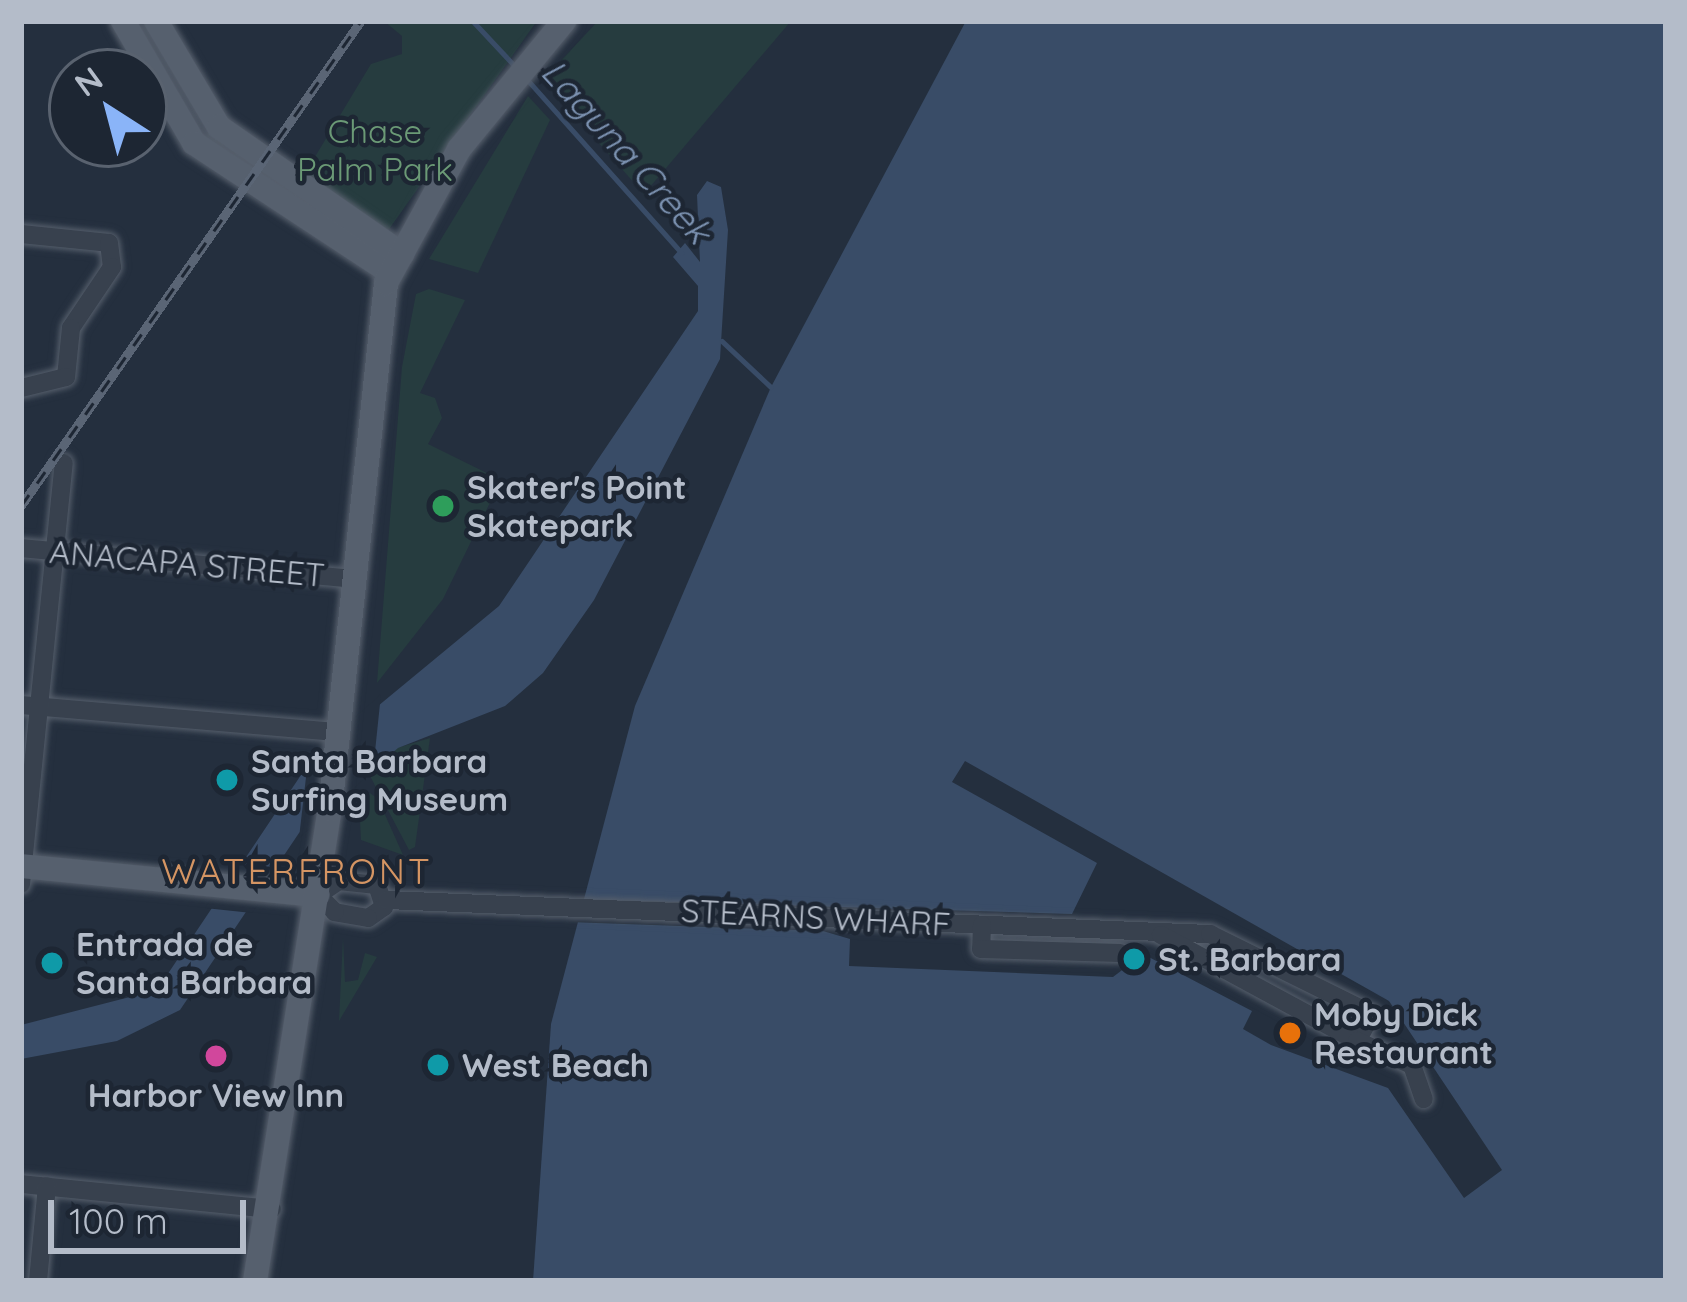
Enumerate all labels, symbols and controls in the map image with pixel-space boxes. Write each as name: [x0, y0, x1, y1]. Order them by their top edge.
north arrow: [48, 48, 168, 168]
water label: Laguna Creek: [533, 50, 721, 252]
text: N: [66, 57, 110, 105]
park label: Chase Palm Park: [297, 111, 453, 189]
place label: Skater's Point Skatepark: [467, 467, 686, 545]
marker: Skater's Point Skatepark: [430, 493, 456, 519]
street label: ANACAPA STREET: [48, 531, 326, 595]
place label: Santa Barbara Surfing Museum: [251, 741, 508, 819]
marker: Santa Barbara Surfing Museum: [214, 767, 240, 793]
district label: WATERFRONT: [161, 849, 433, 893]
street label: STEARNS WHARF: [680, 890, 952, 944]
place label: Entrada de Santa Barbara: [76, 924, 312, 1002]
place label: St. Barbara: [1158, 939, 1341, 979]
marker: St. Barbara: [1121, 946, 1147, 972]
marker: Entrada de Santa Barbara: [39, 950, 65, 976]
place label: Moby Dick Restaurant: [1314, 994, 1493, 1072]
marker: Moby Dick Restaurant: [1277, 1020, 1303, 1046]
marker: Harbor View Inn: [203, 1043, 229, 1069]
place label: West Beach: [462, 1045, 649, 1085]
marker: West Beach: [425, 1052, 451, 1078]
place label: Harbor View Inn: [88, 1075, 344, 1115]
scale bar: [54, 1176, 252, 1250]
text: 100 m: [69, 1198, 168, 1243]

